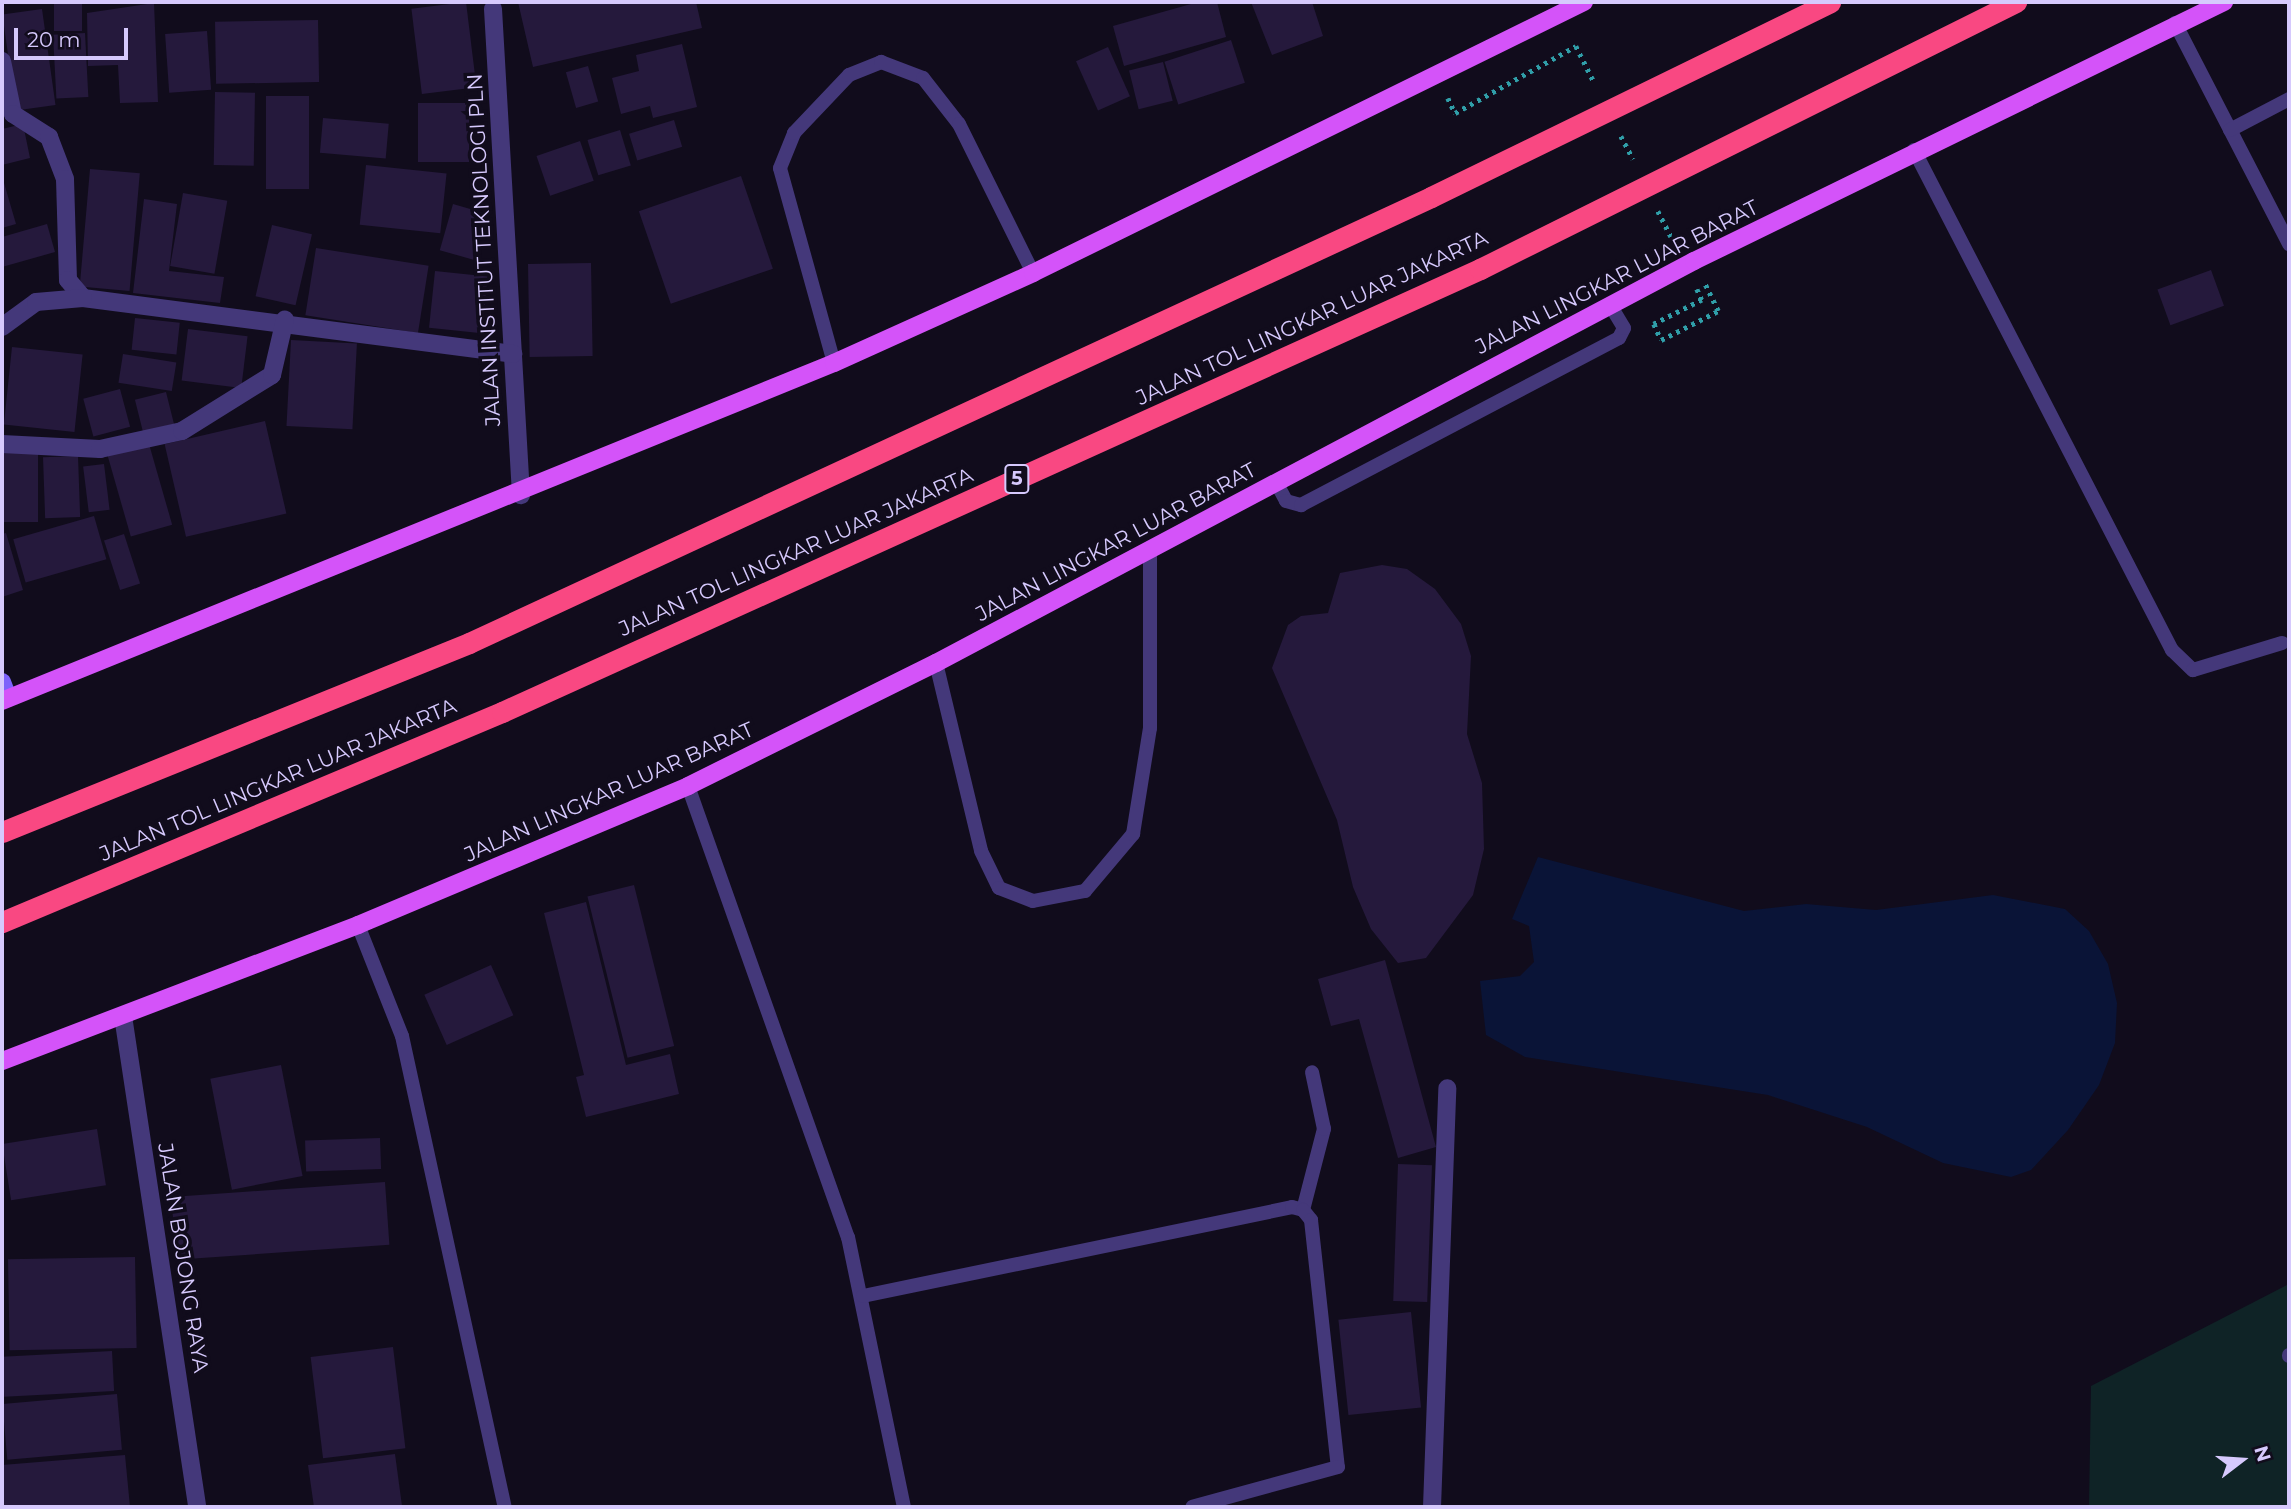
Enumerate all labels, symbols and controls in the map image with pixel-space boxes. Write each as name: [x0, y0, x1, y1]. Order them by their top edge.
scale bar: [18, 14, 131, 58]
text: 20 m: [27, 27, 81, 52]
street label: JALAN INSTITUT TEKNOLOGI PLN: [462, 73, 506, 427]
street label: JALAN LINGKAR LUAR BARAT: [1471, 195, 1763, 359]
street label: JALAN TOL LINGKAR LUAR JAKARTA: [1132, 225, 1492, 411]
street label: JALAN LINGKAR LUAR BARAT: [972, 457, 1260, 627]
street label: JALAN TOL LINGKAR LUAR JAKARTA: [615, 462, 977, 642]
road number: 5: [1003, 464, 1031, 494]
street label: JALAN TOL LINGKAR LUAR JAKARTA: [96, 693, 460, 867]
street label: JALAN LINGKAR LUAR BARAT: [460, 717, 758, 867]
street label: JALAN BOJONG RAYA: [152, 1141, 214, 1375]
north arrow: [2207, 1425, 2277, 1495]
text: N: [2249, 1443, 2276, 1464]

